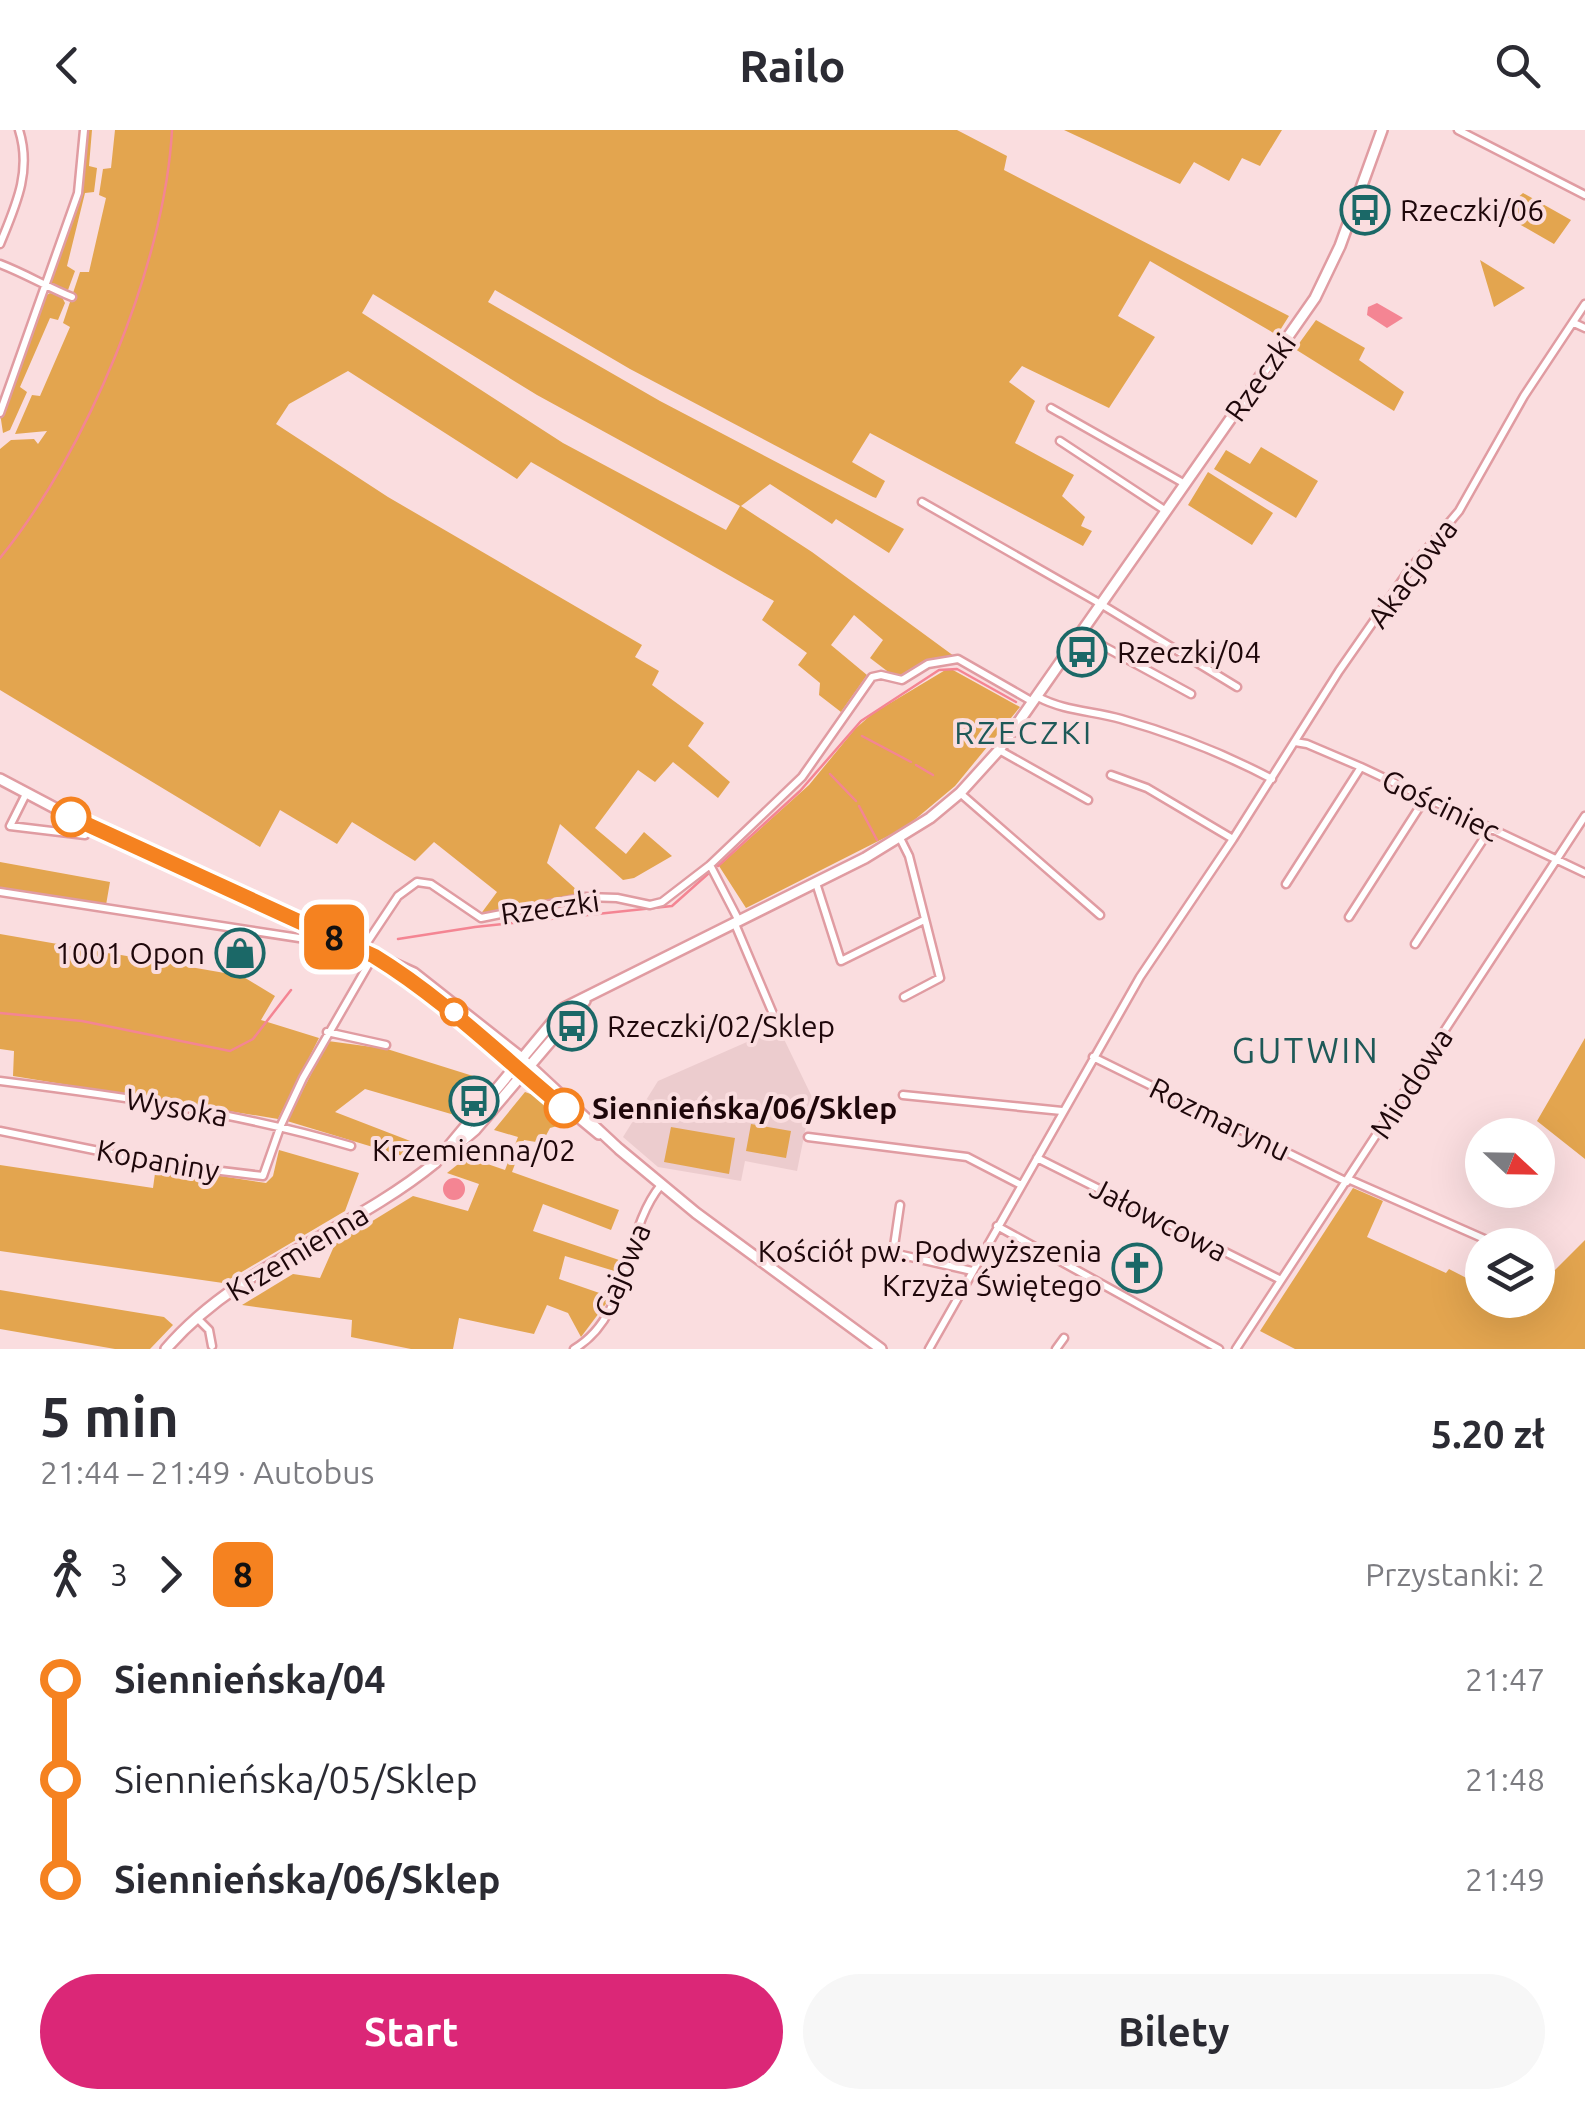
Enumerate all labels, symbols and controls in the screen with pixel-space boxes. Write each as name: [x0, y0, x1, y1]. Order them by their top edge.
icon: back: [40, 38, 95, 93]
icon: search: [1490, 38, 1545, 93]
text: Railo: [739, 40, 846, 91]
bus stop icon: Rzeczki/06: [1339, 184, 1391, 236]
place label: Rzeczki/06: [1400, 193, 1544, 227]
street label: Rzeczki: [1218, 327, 1302, 427]
street label: Akacjowa: [1360, 512, 1464, 634]
bus stop icon: Rzeczki/04: [1056, 626, 1108, 678]
place label: Rzeczki/04: [1117, 635, 1261, 669]
district label: RZECZKI: [954, 714, 1094, 750]
street label: Gościniec: [1377, 762, 1505, 848]
unlabelled marker: [52, 798, 90, 836]
street label: Rzeczki: [498, 883, 602, 931]
line badge: 8: [302, 904, 366, 970]
text: 8: [324, 917, 344, 957]
shop icon: 1001 Opon: [214, 927, 266, 979]
place label: 1001 Opon: [55, 936, 205, 970]
unlabelled marker: [441, 999, 467, 1025]
bus stop icon: Rzeczki/02/Sklep: [546, 1000, 598, 1052]
place label: Rzeczki/02/Sklep: [607, 1009, 835, 1043]
street label: Miodowa: [1363, 1021, 1459, 1145]
district label: GUTWIN: [1232, 1030, 1380, 1070]
street label: Rozmarynu: [1144, 1070, 1296, 1168]
bus stop icon: Krzemienna/02: [448, 1075, 500, 1127]
street label: Wysoka: [123, 1081, 231, 1133]
marker: Siennieńska/06/Sklep: [545, 1089, 583, 1127]
place label: Siennieńska/06/Sklep: [592, 1091, 897, 1125]
north arrow: [1465, 1118, 1555, 1208]
map controls: [1465, 1118, 1555, 1318]
street label: Kopaniny: [94, 1132, 222, 1188]
place label: Krzemienna/02: [372, 1133, 576, 1167]
street label: Jałowcowa: [1085, 1170, 1233, 1268]
street label: Krzemienna: [220, 1196, 374, 1308]
street label: Gajowa: [587, 1218, 657, 1322]
button: layers: [1465, 1228, 1555, 1318]
place label: Kościół pw. Podwyższenia Krzyża Świętego: [758, 1234, 1102, 1302]
church icon: Kościół pw. Podwyższenia Krzyża Świętego: [1111, 1242, 1163, 1294]
text: 5 min: [40, 1386, 179, 1447]
text: 5.20 zł: [1431, 1413, 1545, 1455]
text: 21:44 – 21:49 · Autobus: [40, 1454, 374, 1490]
icon: walk: [40, 1547, 95, 1602]
icon: forward: [143, 1547, 198, 1602]
text: 8: [233, 1554, 253, 1594]
text: 3: [110, 1556, 128, 1592]
text: Przystanki: 2: [1365, 1556, 1545, 1592]
text: Siennieńska/04: [114, 1658, 386, 1700]
text: 21:47: [1465, 1661, 1545, 1697]
text: Siennieńska/05/Sklep: [114, 1758, 478, 1800]
text: 21:48: [1465, 1761, 1545, 1797]
text: Siennieńska/06/Sklep: [114, 1858, 501, 1900]
text: 21:49: [1465, 1861, 1545, 1897]
button: Start: [40, 1974, 783, 2089]
button: Bilety: [803, 1974, 1545, 2089]

